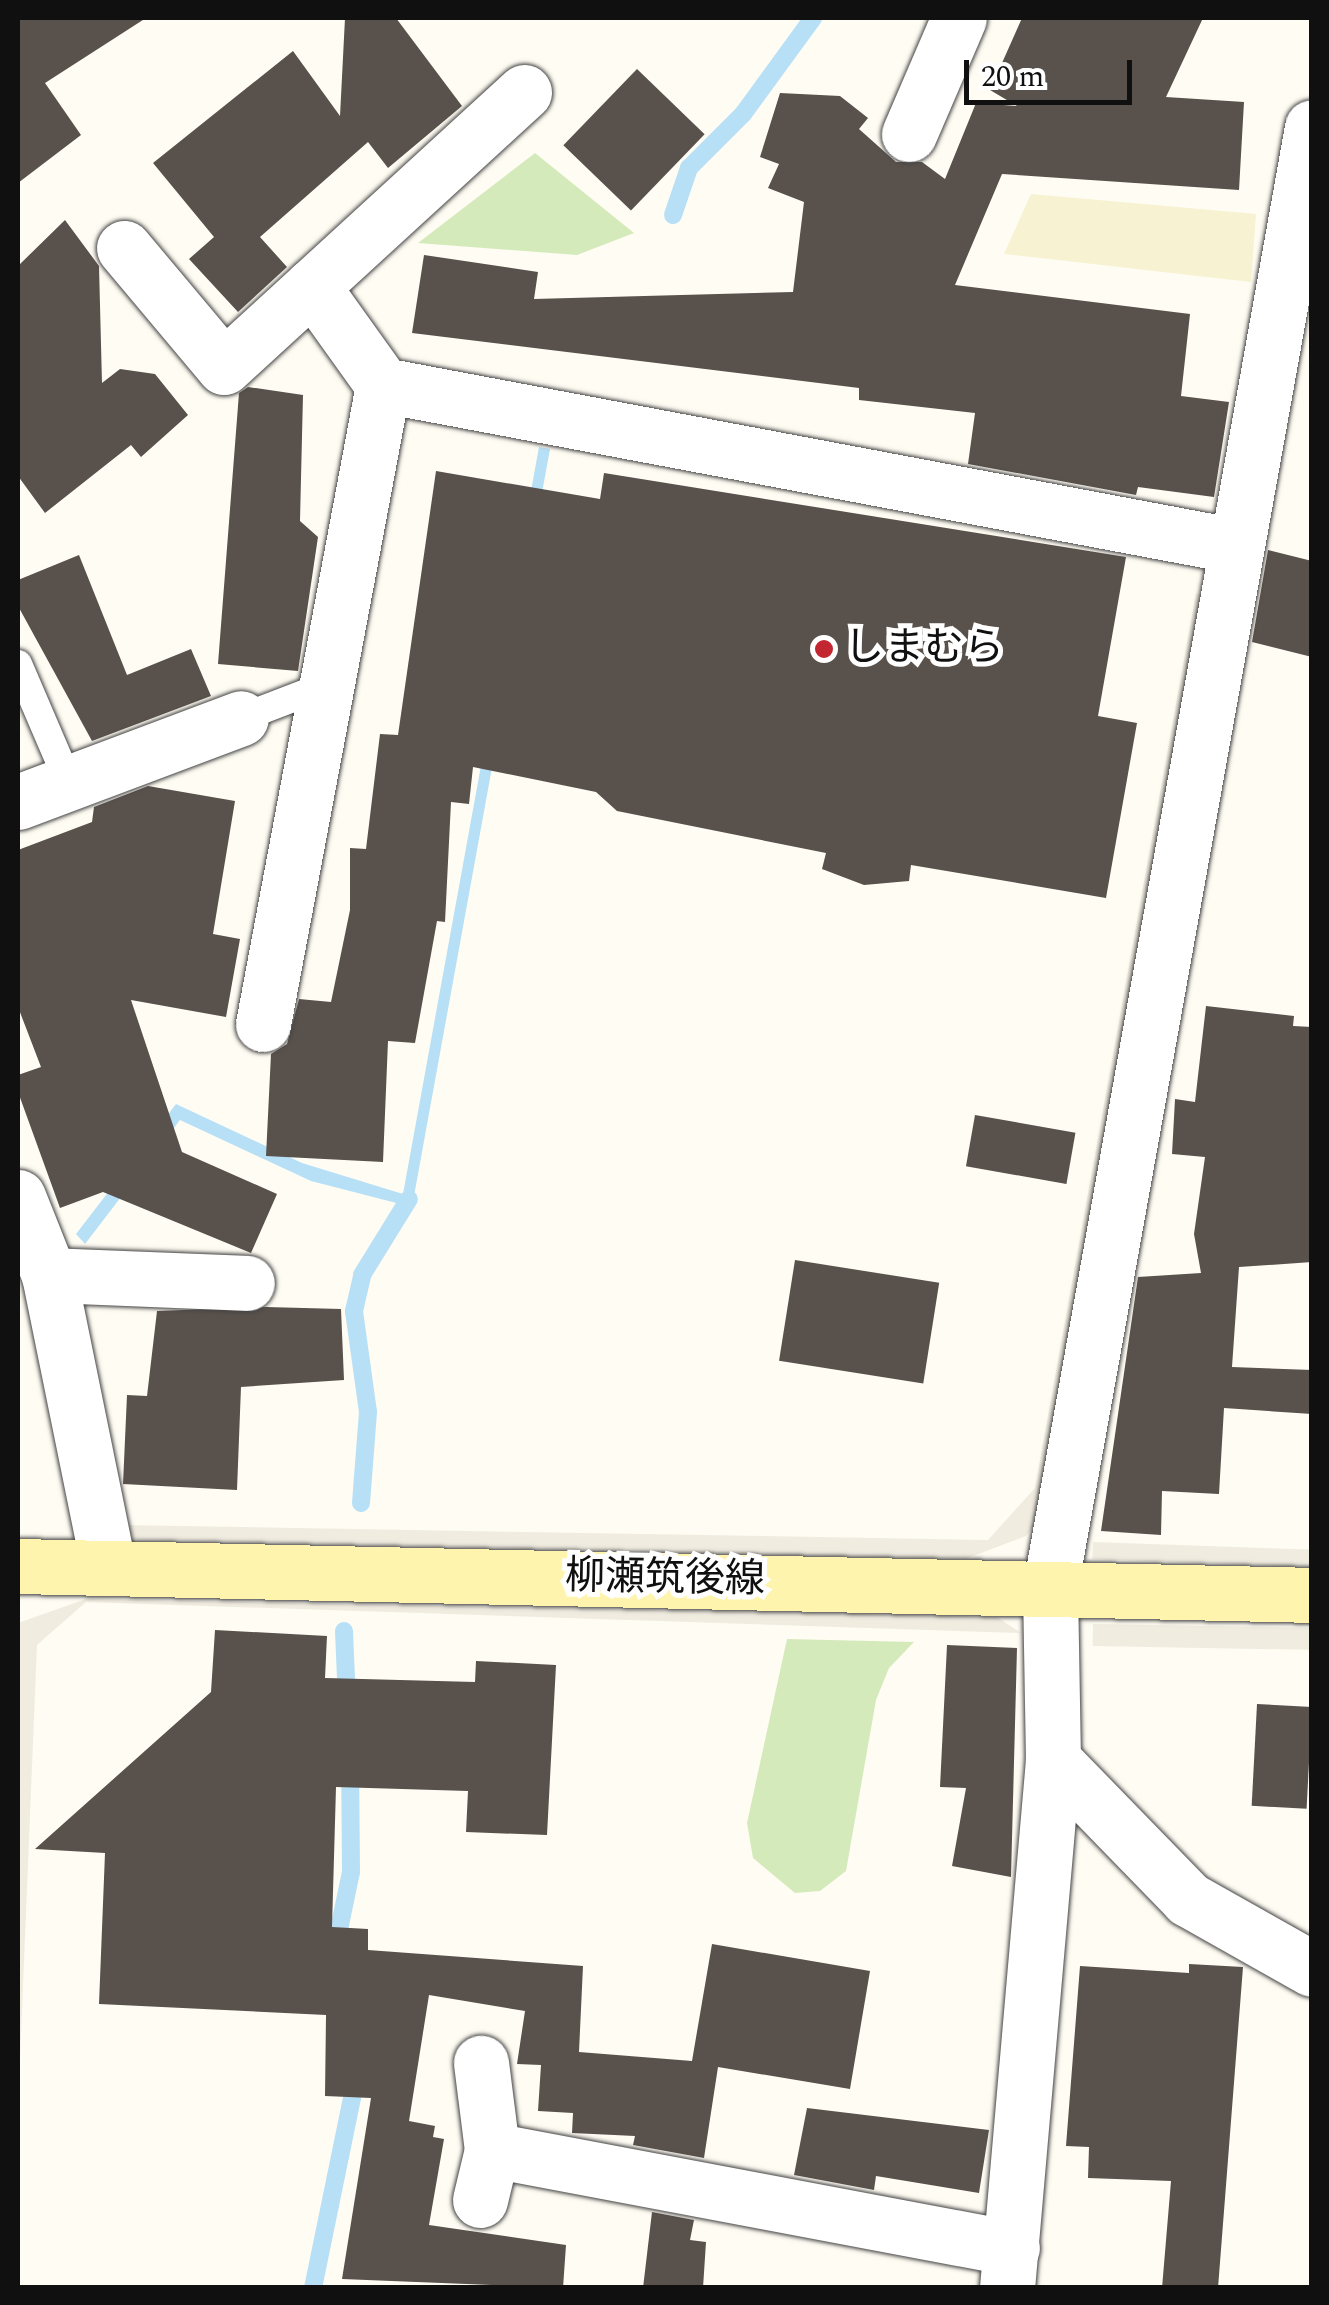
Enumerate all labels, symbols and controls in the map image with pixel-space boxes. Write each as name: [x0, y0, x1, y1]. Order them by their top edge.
scale bar: [969, 40, 1136, 102]
text: 20 m: [981, 54, 1044, 100]
place label: しまむら: [844, 625, 1004, 673]
marker: しまむら: [813, 638, 835, 660]
street label: 柳瀬筑後線: [565, 1553, 765, 1605]

